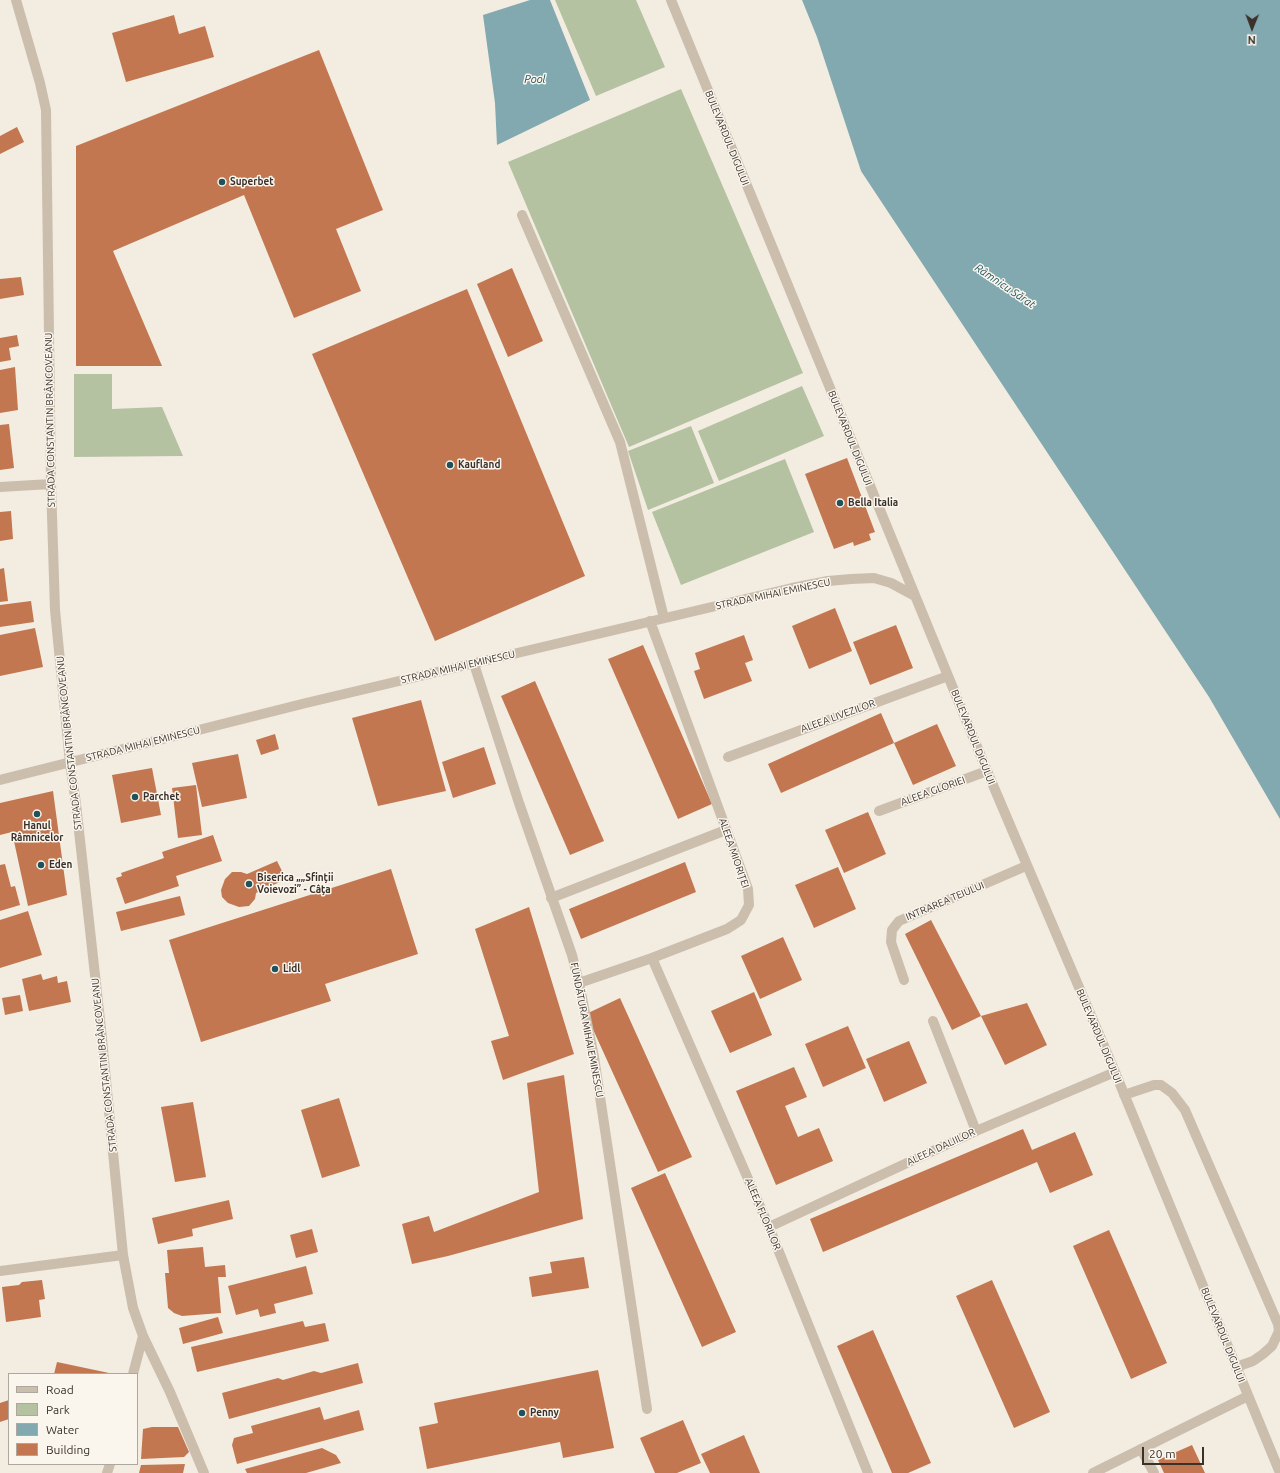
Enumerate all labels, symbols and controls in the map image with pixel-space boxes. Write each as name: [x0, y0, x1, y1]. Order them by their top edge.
north arrow: [1232, 8, 1272, 48]
text: N: [1248, 34, 1256, 46]
water label: Pool: [524, 72, 546, 86]
street label: BULEVARDUL DIGULUI: [702, 89, 752, 187]
place label: Superbet: [230, 176, 273, 188]
marker: Superbet: [217, 177, 227, 187]
water label: Râmnicu Sărat: [972, 261, 1038, 311]
street label: STRADA CONSTANTIN BRÂNCOVEANU: [42, 333, 58, 507]
street label: BULEVARDUL DIGULUI: [825, 389, 875, 487]
place label: Kaufland: [458, 459, 500, 471]
marker: Kaufland: [445, 460, 455, 470]
place label: Bella Italia: [848, 497, 898, 509]
marker: Bella Italia: [835, 498, 845, 508]
street label: STRADA MIHAI EMINESCU: [715, 576, 831, 612]
street label: STRADA MIHAI EMINESCU: [400, 648, 516, 686]
street label: STRADA CONSTANTIN BRÂNCOVEANU: [54, 656, 84, 830]
street label: BULEVARDUL DIGULUI: [948, 688, 998, 786]
street label: ALEEA LIVEZILOR: [799, 697, 877, 735]
street label: STRADA MIHAI EMINESCU: [85, 724, 201, 764]
street label: ALEEA GLORIEI: [899, 774, 967, 808]
place label: Parchet: [143, 791, 179, 803]
marker: Parchet: [130, 792, 140, 802]
marker: Hanul Râmnicelor: [32, 809, 42, 819]
street label: ALEEA MIORIȚEI: [716, 816, 752, 890]
place label: Hanul Râmnicelor: [11, 820, 63, 844]
place label: Eden: [49, 859, 72, 871]
marker: Eden: [36, 860, 46, 870]
place label: Biserica „„Sfinții Voievozi” - Câța: [257, 872, 333, 896]
marker: Biserica „„Sfinții Voievozi” - Câța: [244, 879, 254, 889]
street label: INTRAREA TEIULUI: [904, 879, 986, 923]
street label: FUNDĂTURA MIHAI EMINESCU: [568, 962, 606, 1098]
place label: Lidl: [283, 963, 300, 975]
marker: Lidl: [270, 964, 280, 974]
street label: STRADA CONSTANTIN BRÂNCOVEANU: [89, 978, 119, 1152]
street label: BULEVARDUL DIGULUI: [1074, 987, 1124, 1085]
street label: ALEEA DALIILOR: [905, 1126, 977, 1168]
street label: ALEEA FLORILOR: [742, 1176, 784, 1252]
street label: BULEVARDUL DIGULUI: [1198, 1286, 1248, 1384]
legend: [8, 1373, 138, 1465]
text: Road: [46, 1383, 74, 1396]
text: Park: [46, 1403, 70, 1416]
place label: Penny: [530, 1407, 559, 1419]
marker: Penny: [517, 1408, 527, 1418]
text: Water: [46, 1423, 79, 1436]
scale bar: [1144, 1439, 1206, 1465]
text: Building: [46, 1443, 90, 1456]
text: 20 m: [1149, 1447, 1176, 1460]

